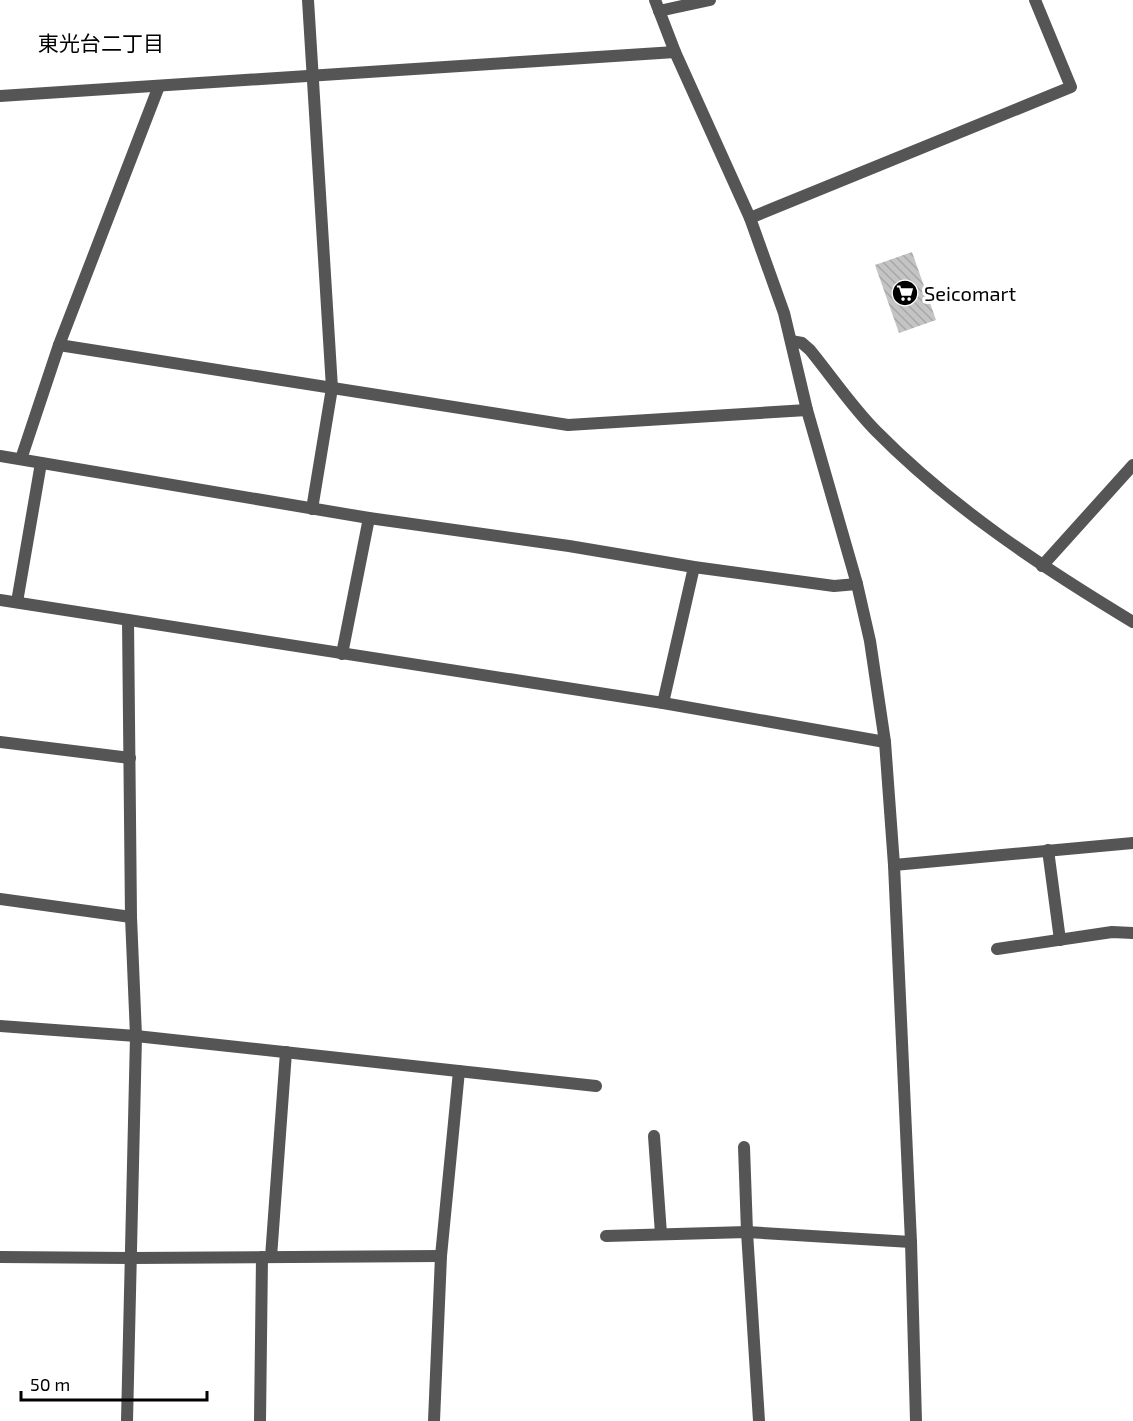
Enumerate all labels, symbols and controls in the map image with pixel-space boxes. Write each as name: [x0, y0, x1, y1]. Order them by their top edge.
district label: 東光台二丁目: [38, 30, 164, 55]
supermarket icon: Seicomart: [890, 278, 920, 308]
place label: Seicomart: [924, 281, 1016, 305]
scale bar: [21, 1364, 207, 1402]
text: 50 m: [30, 1373, 70, 1395]

